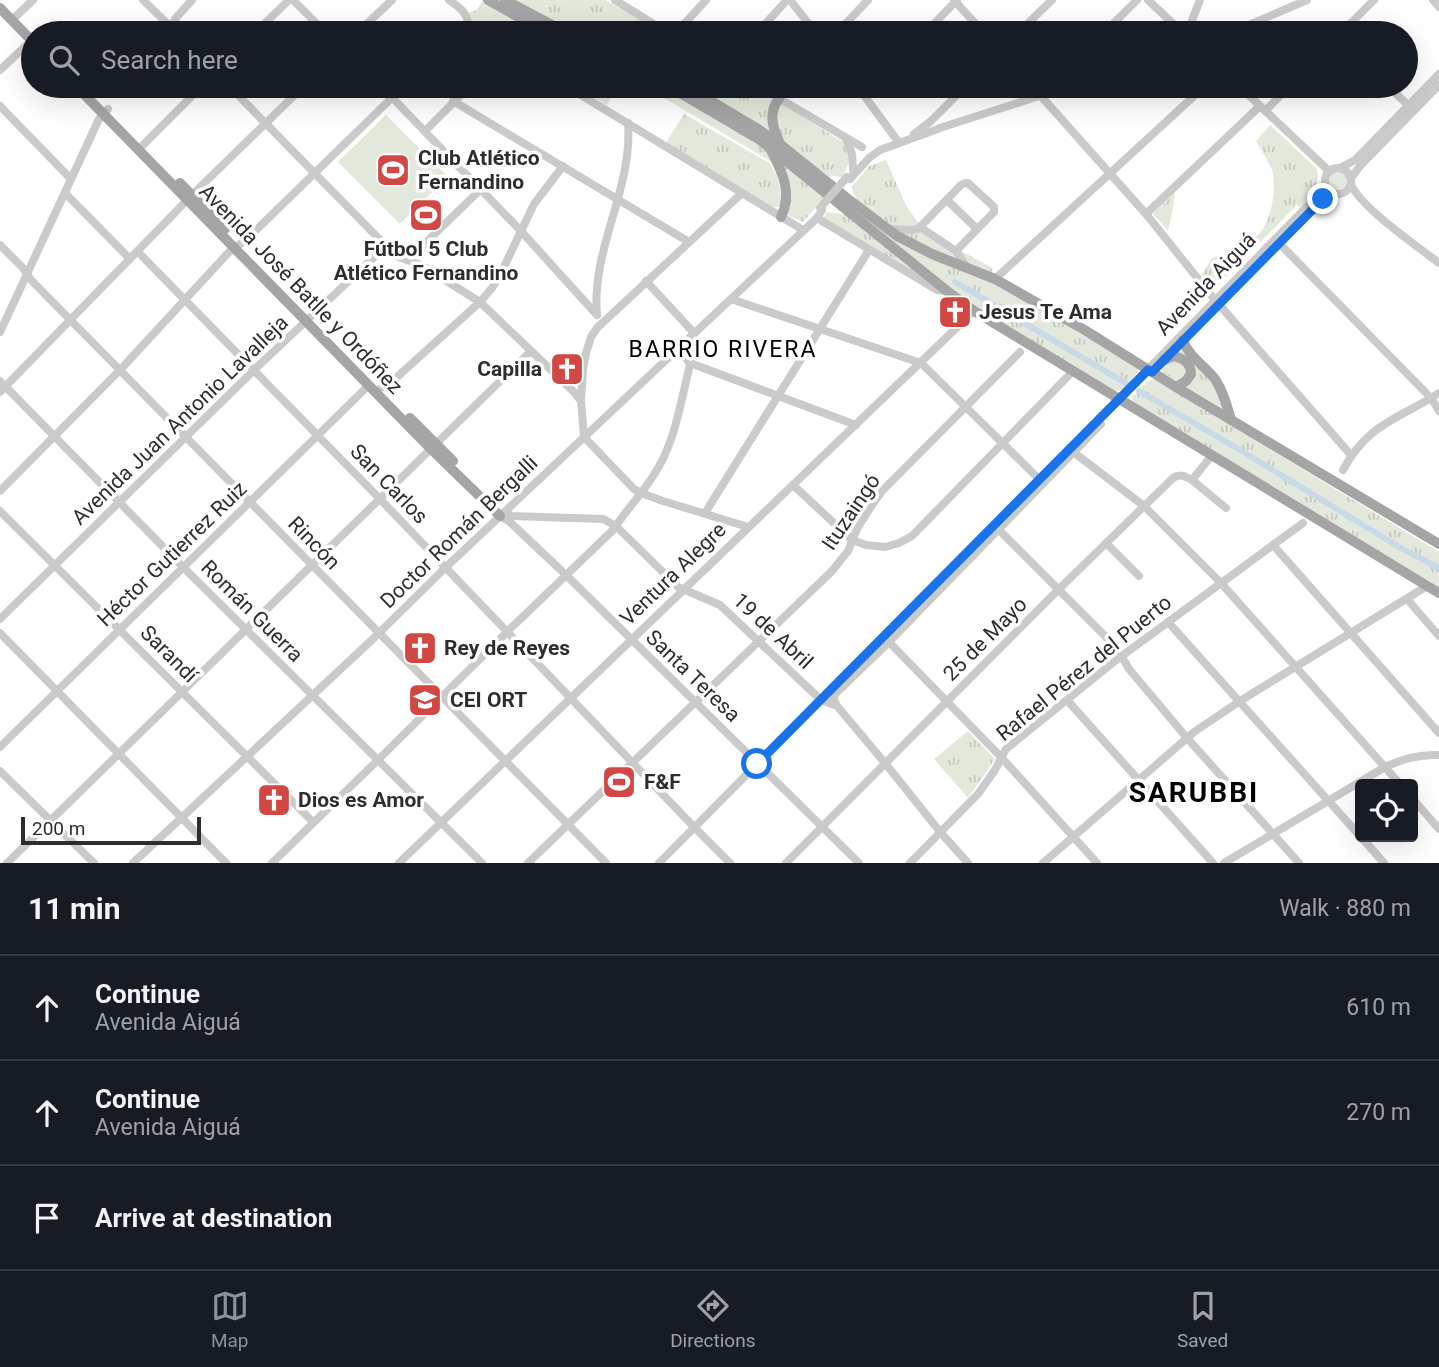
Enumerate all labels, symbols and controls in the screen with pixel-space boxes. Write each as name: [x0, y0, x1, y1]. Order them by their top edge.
search box: [21, 21, 1418, 98]
icon: search: [45, 41, 83, 79]
text: Search here: [101, 45, 238, 75]
place label: Club Atlético Fernandino: [418, 146, 540, 194]
sports icon: Club Atlético Fernandino: [374, 151, 412, 189]
street label: Avenida José Batlle y Ordóñez: [195, 179, 407, 399]
route end: [1307, 183, 1338, 214]
sports icon: Fútbol 5 Club Atlético Fernandino: [407, 196, 445, 234]
street label: Avenida Aiguá: [1151, 228, 1261, 340]
place label: Fútbol 5 Club Atlético Fernandino: [334, 237, 519, 285]
church icon: Jesus Te Ama: [936, 293, 974, 331]
place label: Jesus Te Ama: [979, 300, 1112, 324]
street label: Avenida Juan Antonio Lavalleja: [67, 310, 293, 530]
district label: BARRIO RIVERA: [629, 336, 817, 363]
church icon: Capilla: [548, 350, 586, 388]
place label: Capilla: [477, 357, 542, 381]
street label: San Carlos: [345, 439, 433, 529]
street label: Doctor Román Bergalli: [376, 451, 542, 613]
street label: Ituzaingó: [817, 469, 885, 555]
street label: Héctor Gutierrez Ruiz: [92, 477, 252, 631]
street label: Rincón: [283, 512, 345, 574]
street label: Ventura Alegre: [615, 518, 731, 630]
street label: Román Guerra: [196, 555, 308, 667]
street label: 19 de Abril: [728, 588, 818, 674]
street label: Rafael Pérez del Puerto: [992, 590, 1176, 746]
street label: 25 de Mayo: [938, 592, 1032, 686]
street label: Sarandí: [136, 621, 203, 688]
street label: Santa Teresa: [641, 625, 745, 727]
church icon: Rey de Reyes: [401, 629, 439, 667]
place label: Rey de Reyes: [444, 636, 570, 660]
school or university icon: CEI ORT: [406, 681, 444, 719]
place label: CEI ORT: [450, 688, 527, 712]
route start: [741, 748, 772, 779]
sports icon: F&F: [600, 763, 638, 801]
place label: F&F: [644, 770, 681, 794]
district label: SARUBBI: [1129, 776, 1259, 809]
map controls: [1355, 779, 1418, 842]
button: locate: [1355, 779, 1418, 842]
church icon: Dios es Amor: [255, 781, 293, 819]
place label: Dios es Amor: [298, 788, 424, 812]
scale bar: [21, 814, 201, 846]
text: 200 m: [32, 817, 85, 840]
text: 11 min: [28, 891, 121, 926]
text: Walk · 880 m: [1279, 895, 1411, 922]
text: Continue: [95, 979, 200, 1009]
icon: ahead: [28, 989, 66, 1027]
text: 610 m: [1346, 994, 1411, 1021]
text: Avenida Aiguá: [95, 1009, 241, 1036]
text: Continue: [95, 1084, 200, 1114]
icon: ahead: [28, 1094, 66, 1132]
text: 270 m: [1346, 1099, 1411, 1126]
text: Avenida Aiguá: [95, 1114, 241, 1141]
icon: arrive: [28, 1199, 66, 1237]
text: Arrive at destination: [95, 1203, 332, 1233]
tab: Map: [211, 1287, 249, 1352]
tab: Directions: [670, 1287, 755, 1352]
tab: Saved: [1177, 1287, 1228, 1352]

